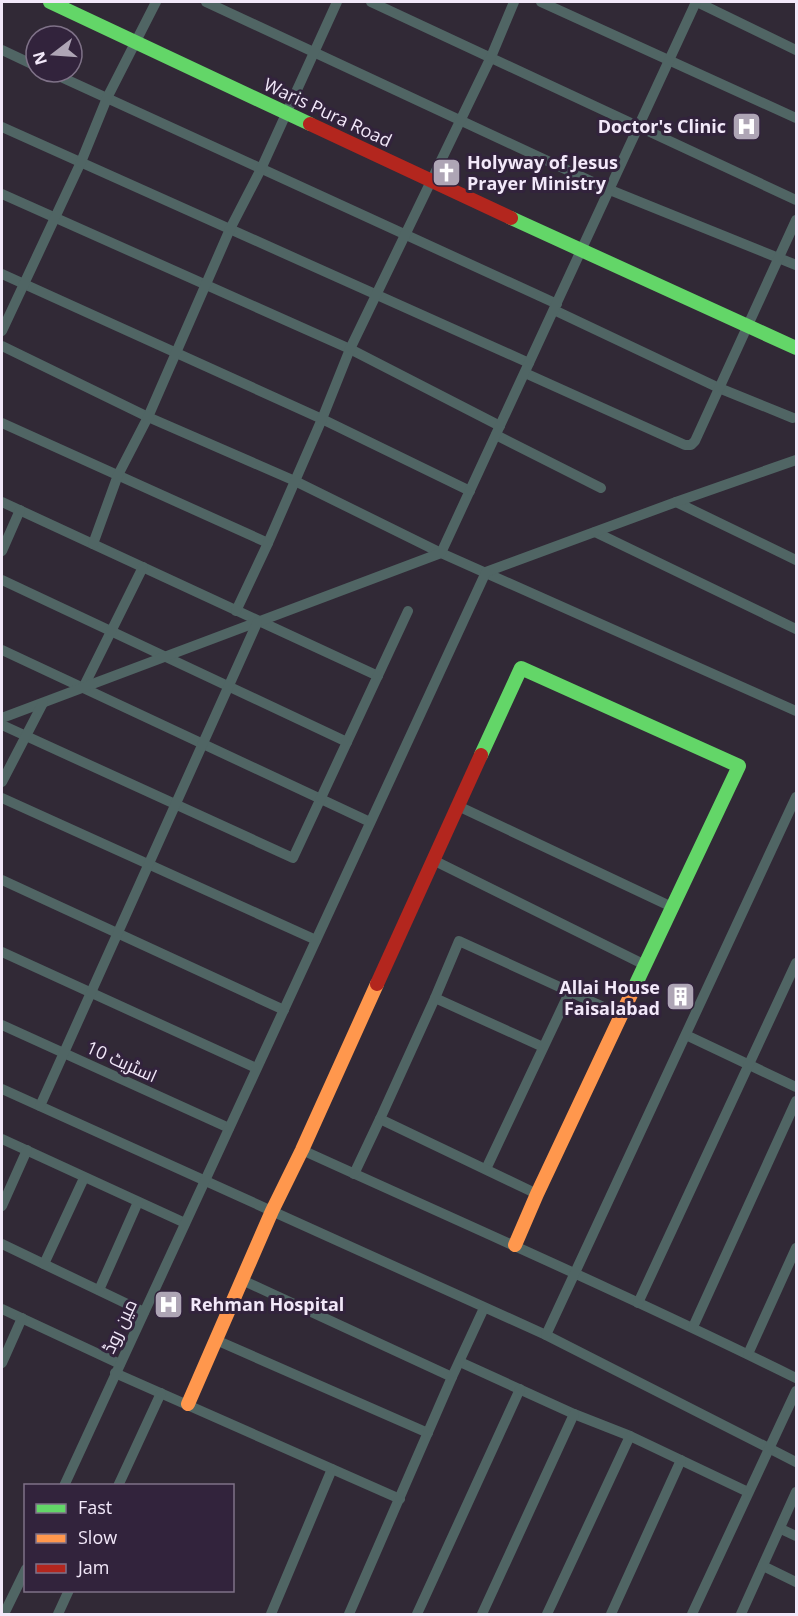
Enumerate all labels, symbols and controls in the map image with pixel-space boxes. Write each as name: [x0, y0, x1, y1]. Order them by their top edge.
north arrow: [24, 24, 84, 84]
text: N: [27, 49, 52, 68]
street label: Waris Pura Road: [260, 72, 396, 152]
hospital icon: Doctor's Clinic: [731, 110, 763, 142]
place label: Doctor's Clinic: [598, 114, 726, 138]
place label: Holyway of Jesus Prayer Ministry: [467, 150, 618, 195]
church icon: Holyway of Jesus Prayer Ministry: [430, 156, 462, 188]
place label: Allai House Faisalabad: [559, 975, 660, 1020]
building icon: Allai House Faisalabad: [665, 981, 697, 1013]
street label: اسٹریٹ 10: [83, 1035, 161, 1087]
hospital icon: Rehman Hospital: [153, 1288, 185, 1320]
place label: Rehman Hospital: [190, 1292, 344, 1316]
street label: مین روڈ: [96, 1295, 142, 1357]
legend: [24, 1484, 234, 1592]
text: Fast: [78, 1495, 112, 1519]
text: Slow: [78, 1525, 117, 1549]
text: Jam: [76, 1555, 110, 1579]

